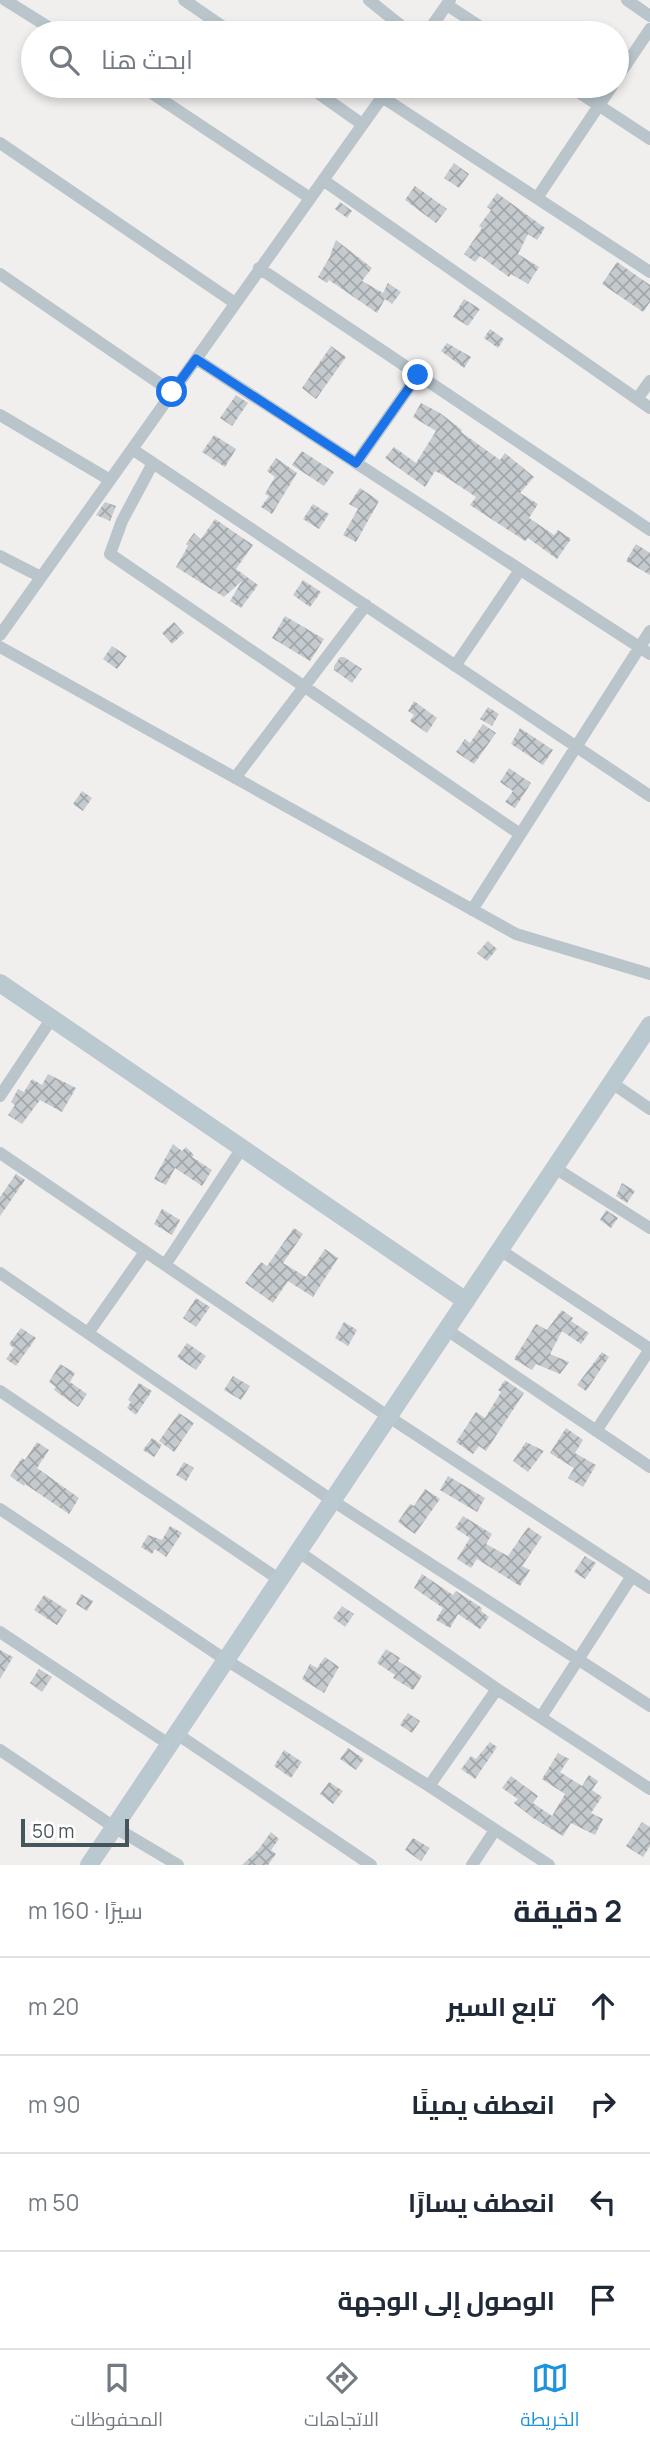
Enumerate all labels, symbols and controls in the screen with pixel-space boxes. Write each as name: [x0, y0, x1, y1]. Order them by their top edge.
search box: [21, 21, 629, 98]
icon: search: [45, 41, 83, 79]
text: ابحث هنا: [101, 41, 193, 77]
route end: [402, 359, 433, 390]
route start: [156, 376, 187, 407]
scale bar: [21, 1816, 130, 1848]
text: 50 m: [32, 1818, 74, 1844]
text: 2 دقيقة: [513, 1890, 622, 1931]
text: سيرًا · 160 m: [28, 1894, 143, 1926]
icon: ahead: [584, 1987, 622, 2025]
text: تابع السير: [446, 1988, 555, 2024]
text: 20 m: [28, 1990, 79, 2022]
icon: right: [584, 2085, 622, 2123]
text: انعطف يمينًا: [411, 2086, 555, 2122]
text: 90 m: [28, 2088, 80, 2120]
icon: left: [584, 2183, 622, 2221]
text: انعطف يسارًا: [408, 2184, 555, 2220]
text: 50 m: [28, 2186, 79, 2218]
icon: arrive: [584, 2281, 622, 2319]
text: الوصول إلى الوجهة: [337, 2282, 555, 2318]
tab: المحفوظات: [71, 2359, 163, 2437]
tab: الاتجاهات: [304, 2359, 379, 2437]
tab: الخريطة: [520, 2359, 580, 2437]

